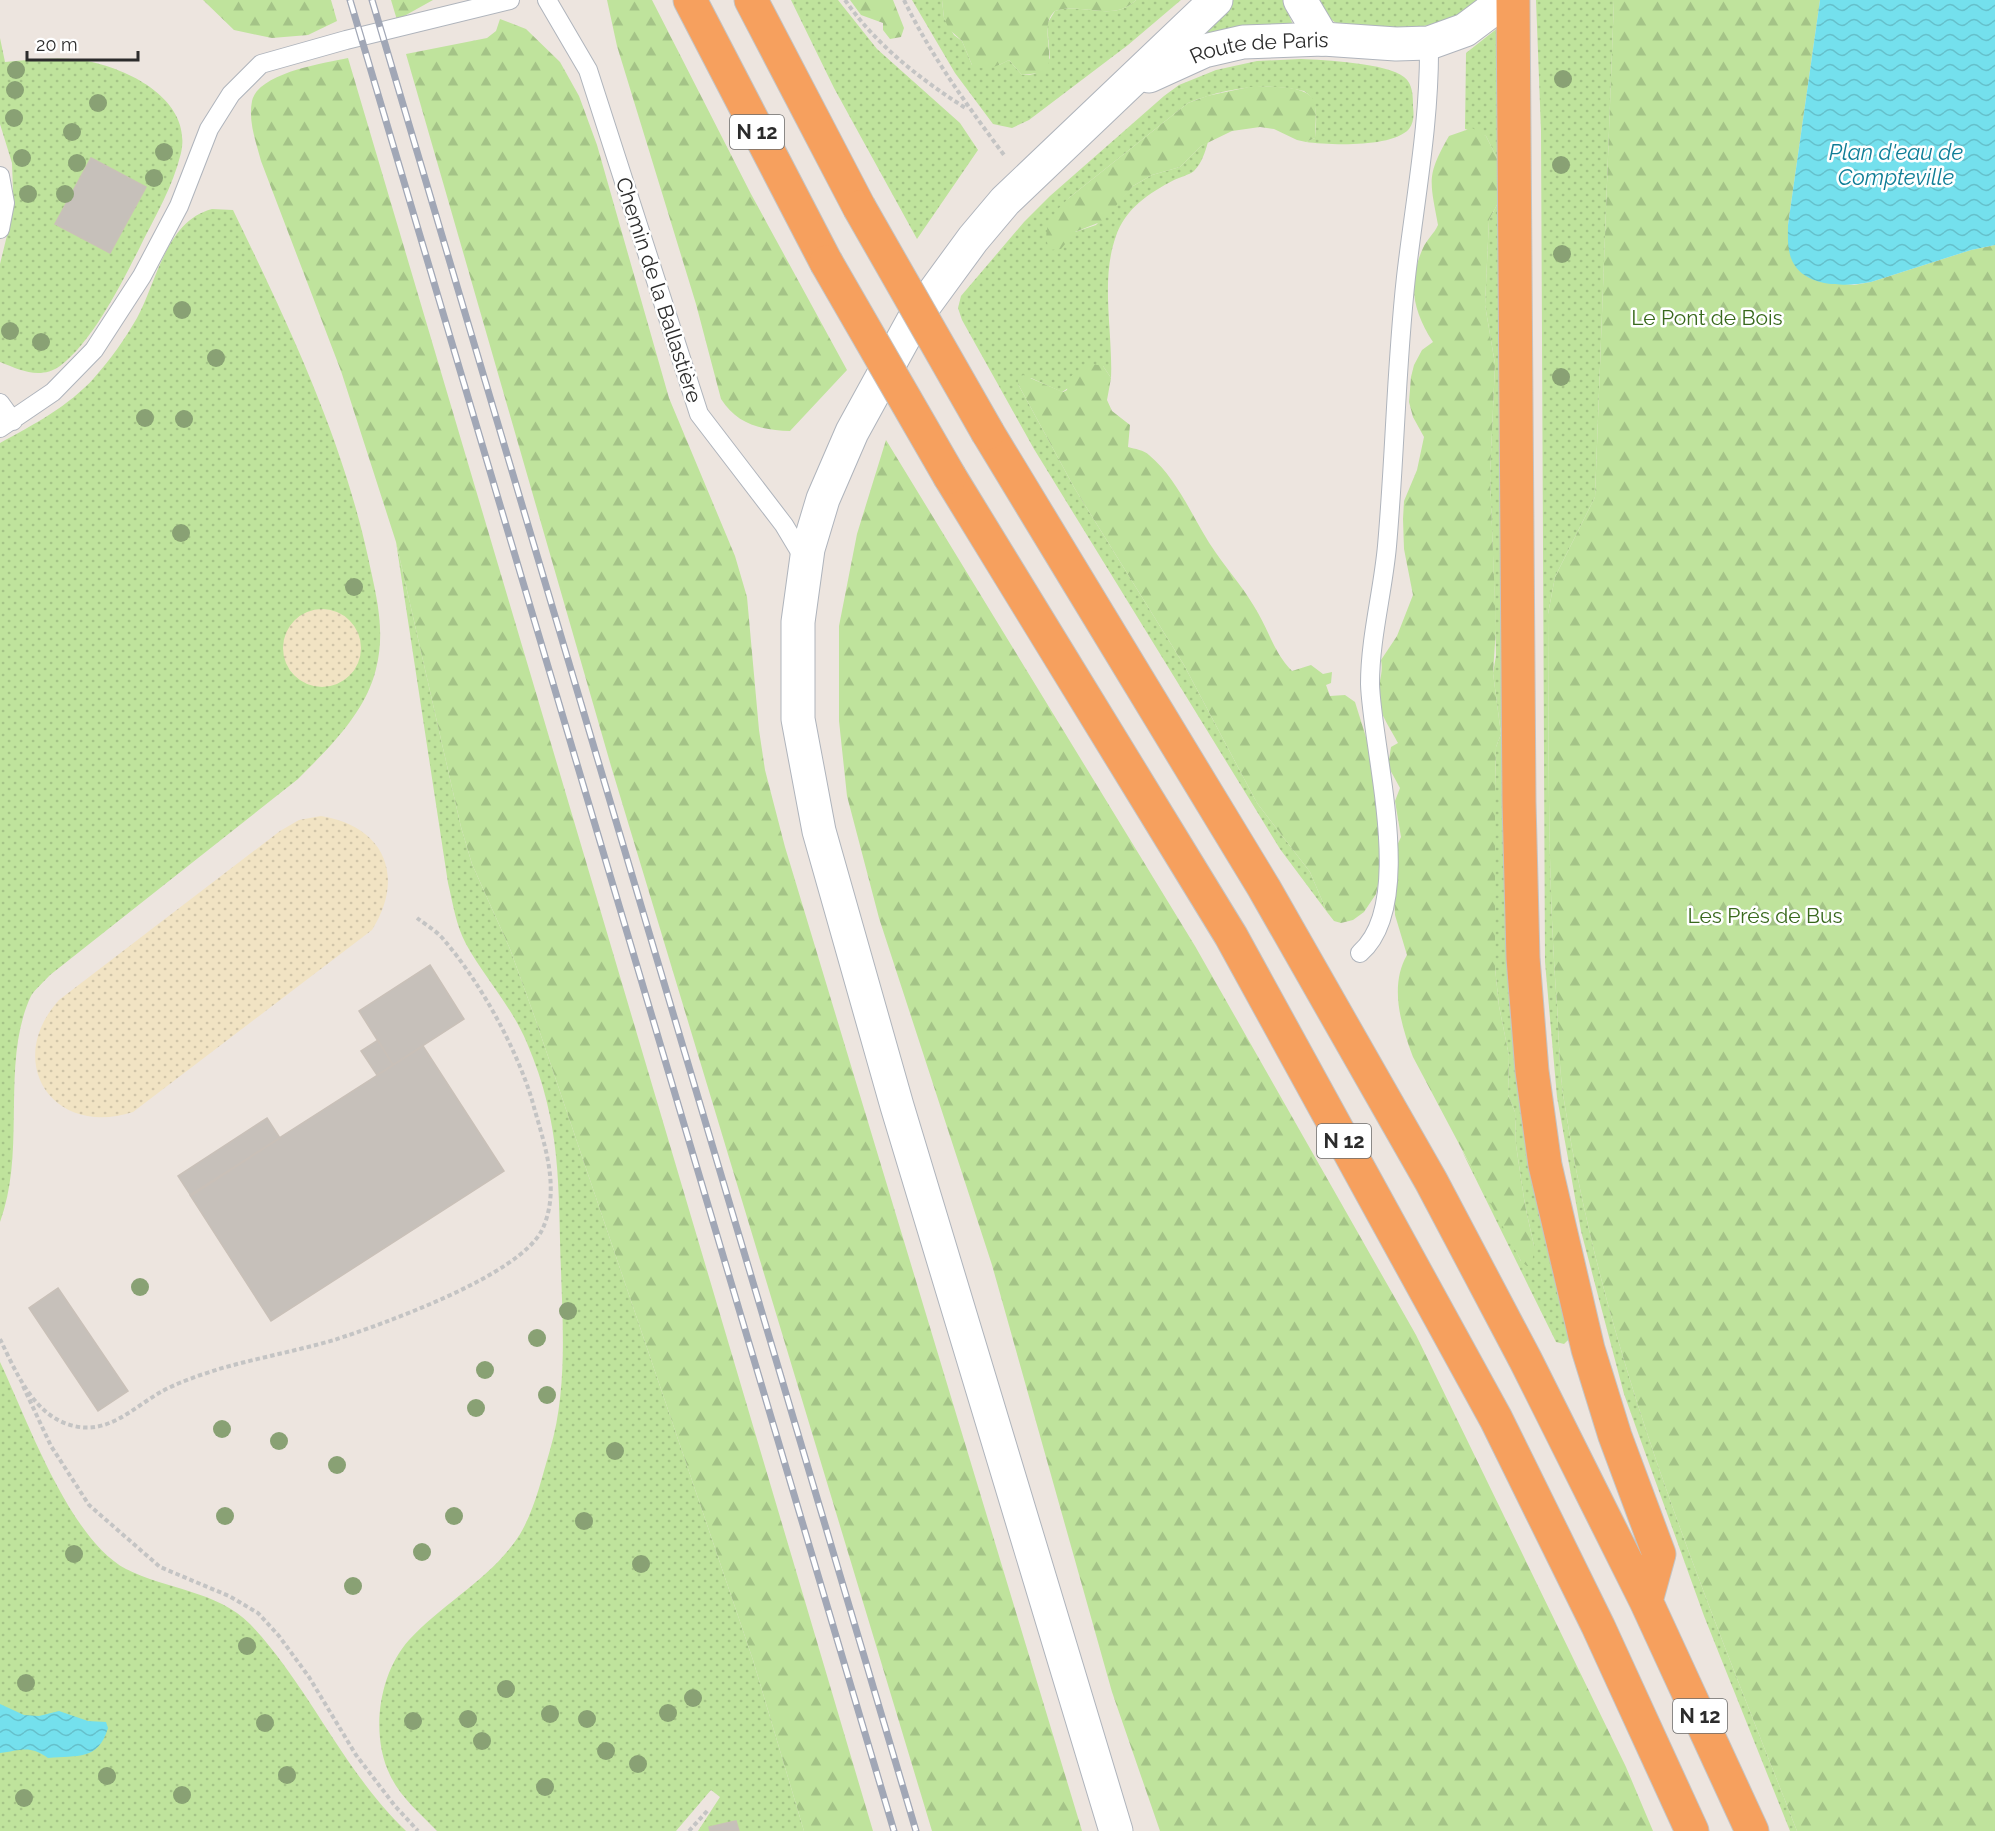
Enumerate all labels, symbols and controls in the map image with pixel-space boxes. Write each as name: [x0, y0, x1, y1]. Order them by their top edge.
scale bar: [27, 24, 138, 62]
street label: Route de Paris: [1186, 26, 1329, 68]
text: 20 m: [36, 34, 78, 55]
road number: N 12: [730, 115, 784, 149]
water label: Plan d'eau de Compteville: [1829, 139, 1964, 190]
street label: Chemin de la Ballastière: [611, 174, 707, 406]
park label: Le Pont de Bois: [1631, 305, 1783, 330]
park label: Les Prés de Bus: [1687, 903, 1843, 928]
road number: N 12: [1317, 1124, 1371, 1158]
road number: N 12: [1673, 1699, 1727, 1733]

